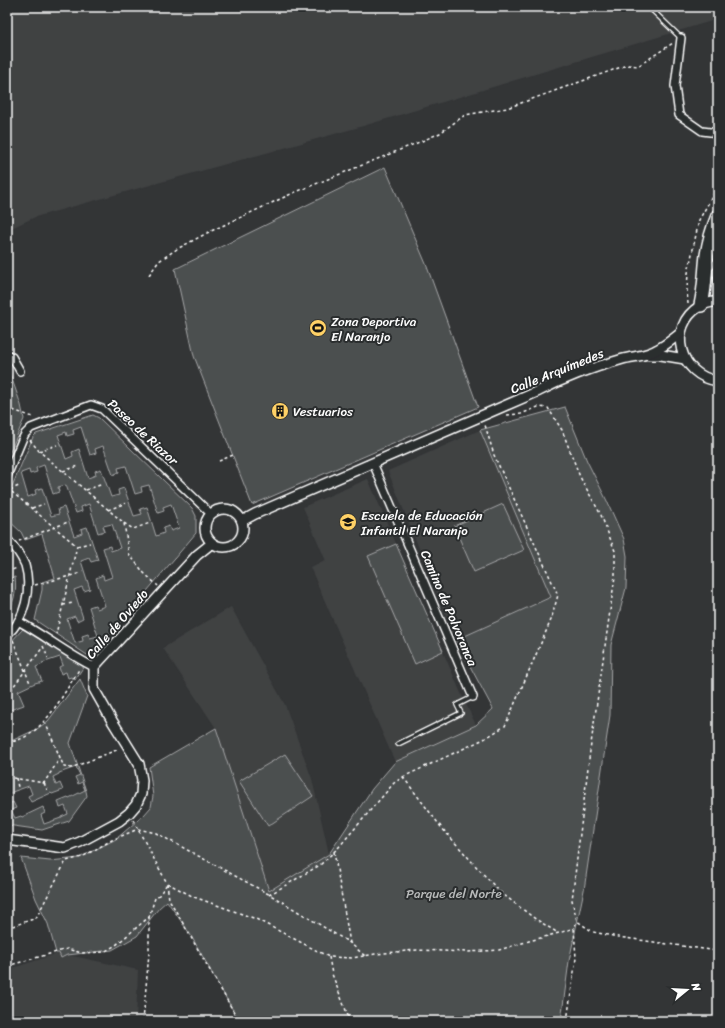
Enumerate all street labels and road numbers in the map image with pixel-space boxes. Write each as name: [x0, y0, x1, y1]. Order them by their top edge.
street label: Calle Arquímedes: [507, 341, 608, 400]
street label: Paseo de Riazor: [102, 393, 184, 472]
street label: Camino de Polvoranca: [414, 546, 484, 670]
street label: Calle de Oviedo: [80, 583, 154, 664]

